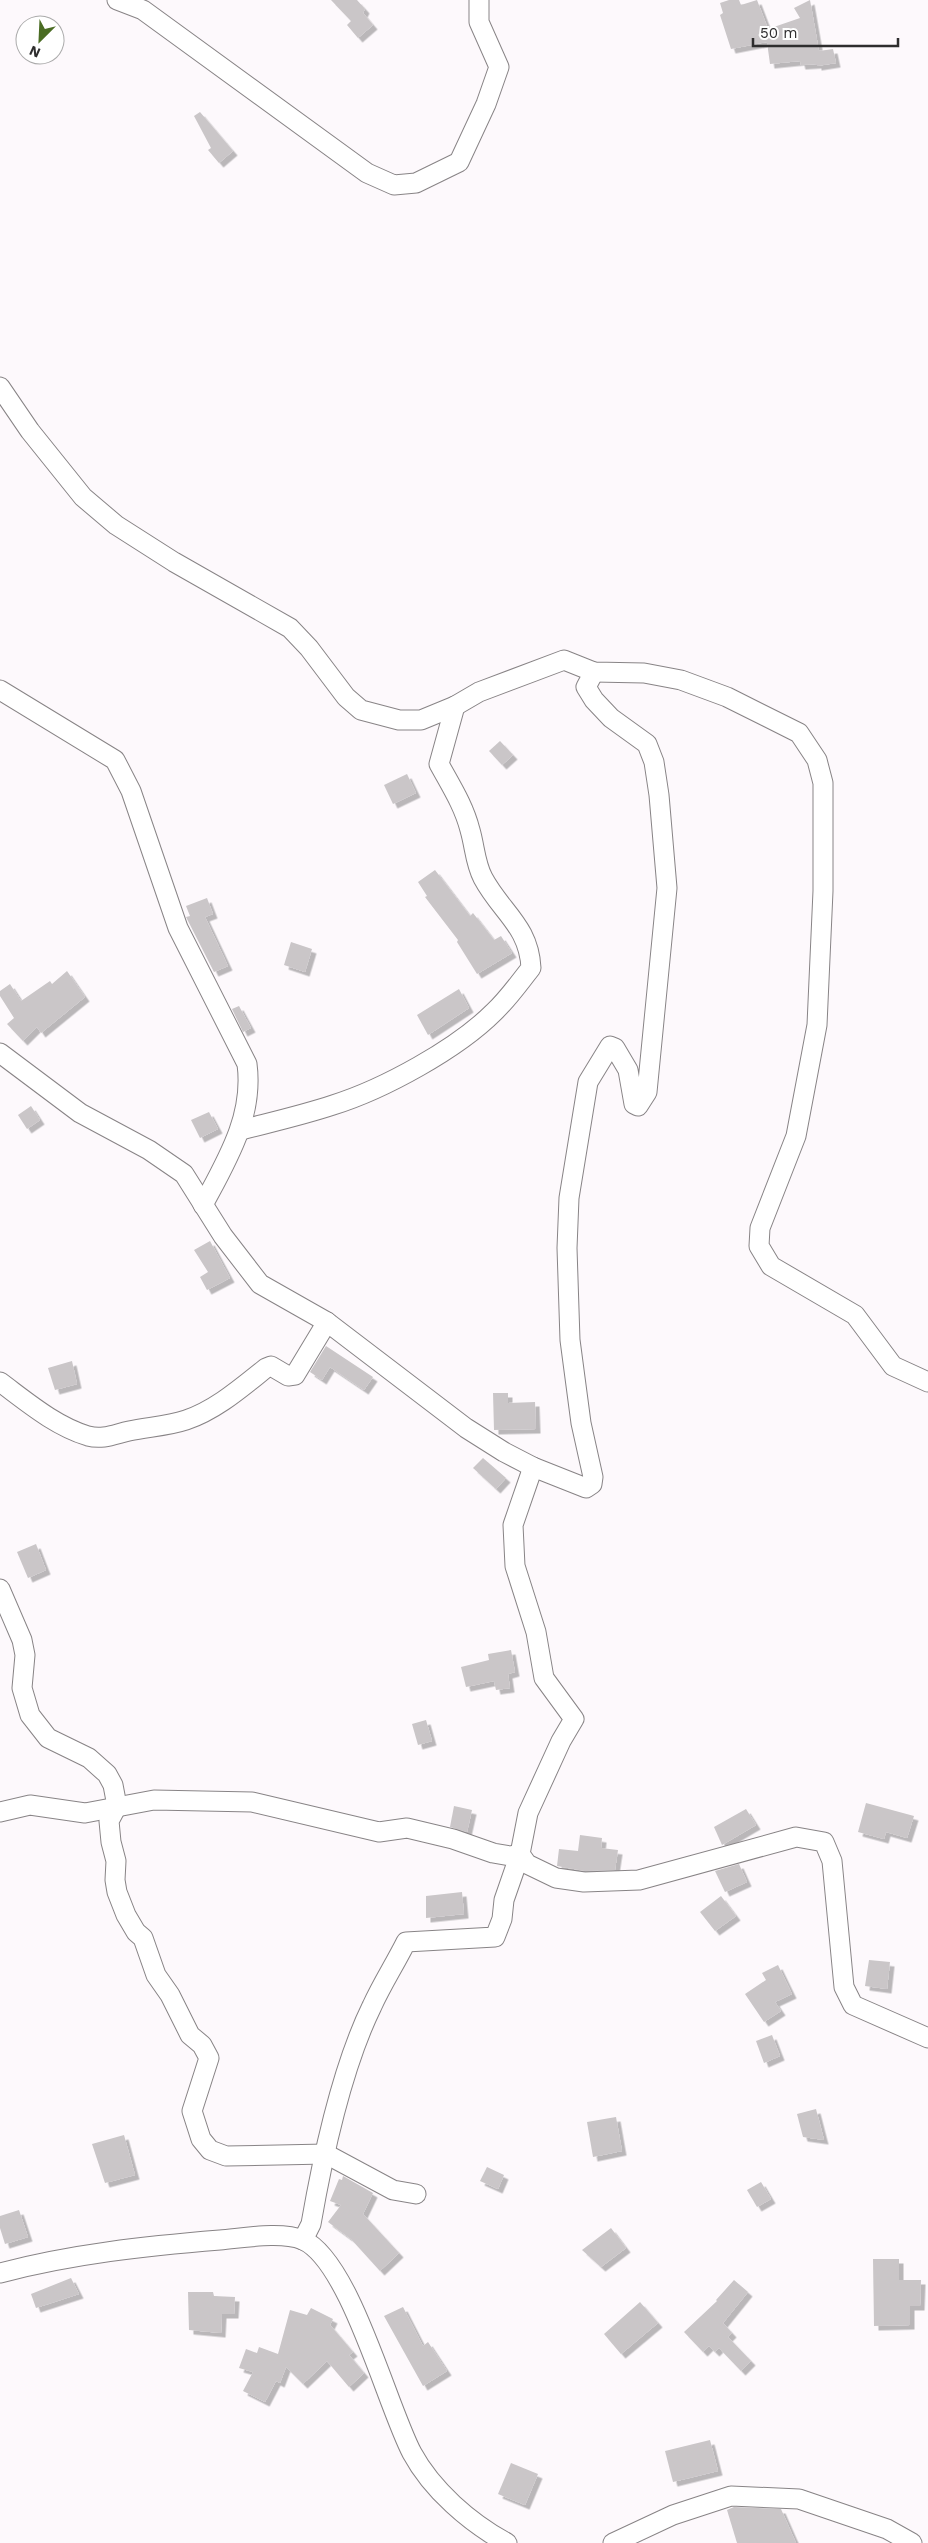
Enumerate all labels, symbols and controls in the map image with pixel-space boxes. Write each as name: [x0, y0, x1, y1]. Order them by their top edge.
north arrow: [15, 15, 65, 65]
scale bar: [753, 15, 898, 47]
text: 50 m: [760, 24, 797, 42]
text: N: [27, 42, 43, 61]

